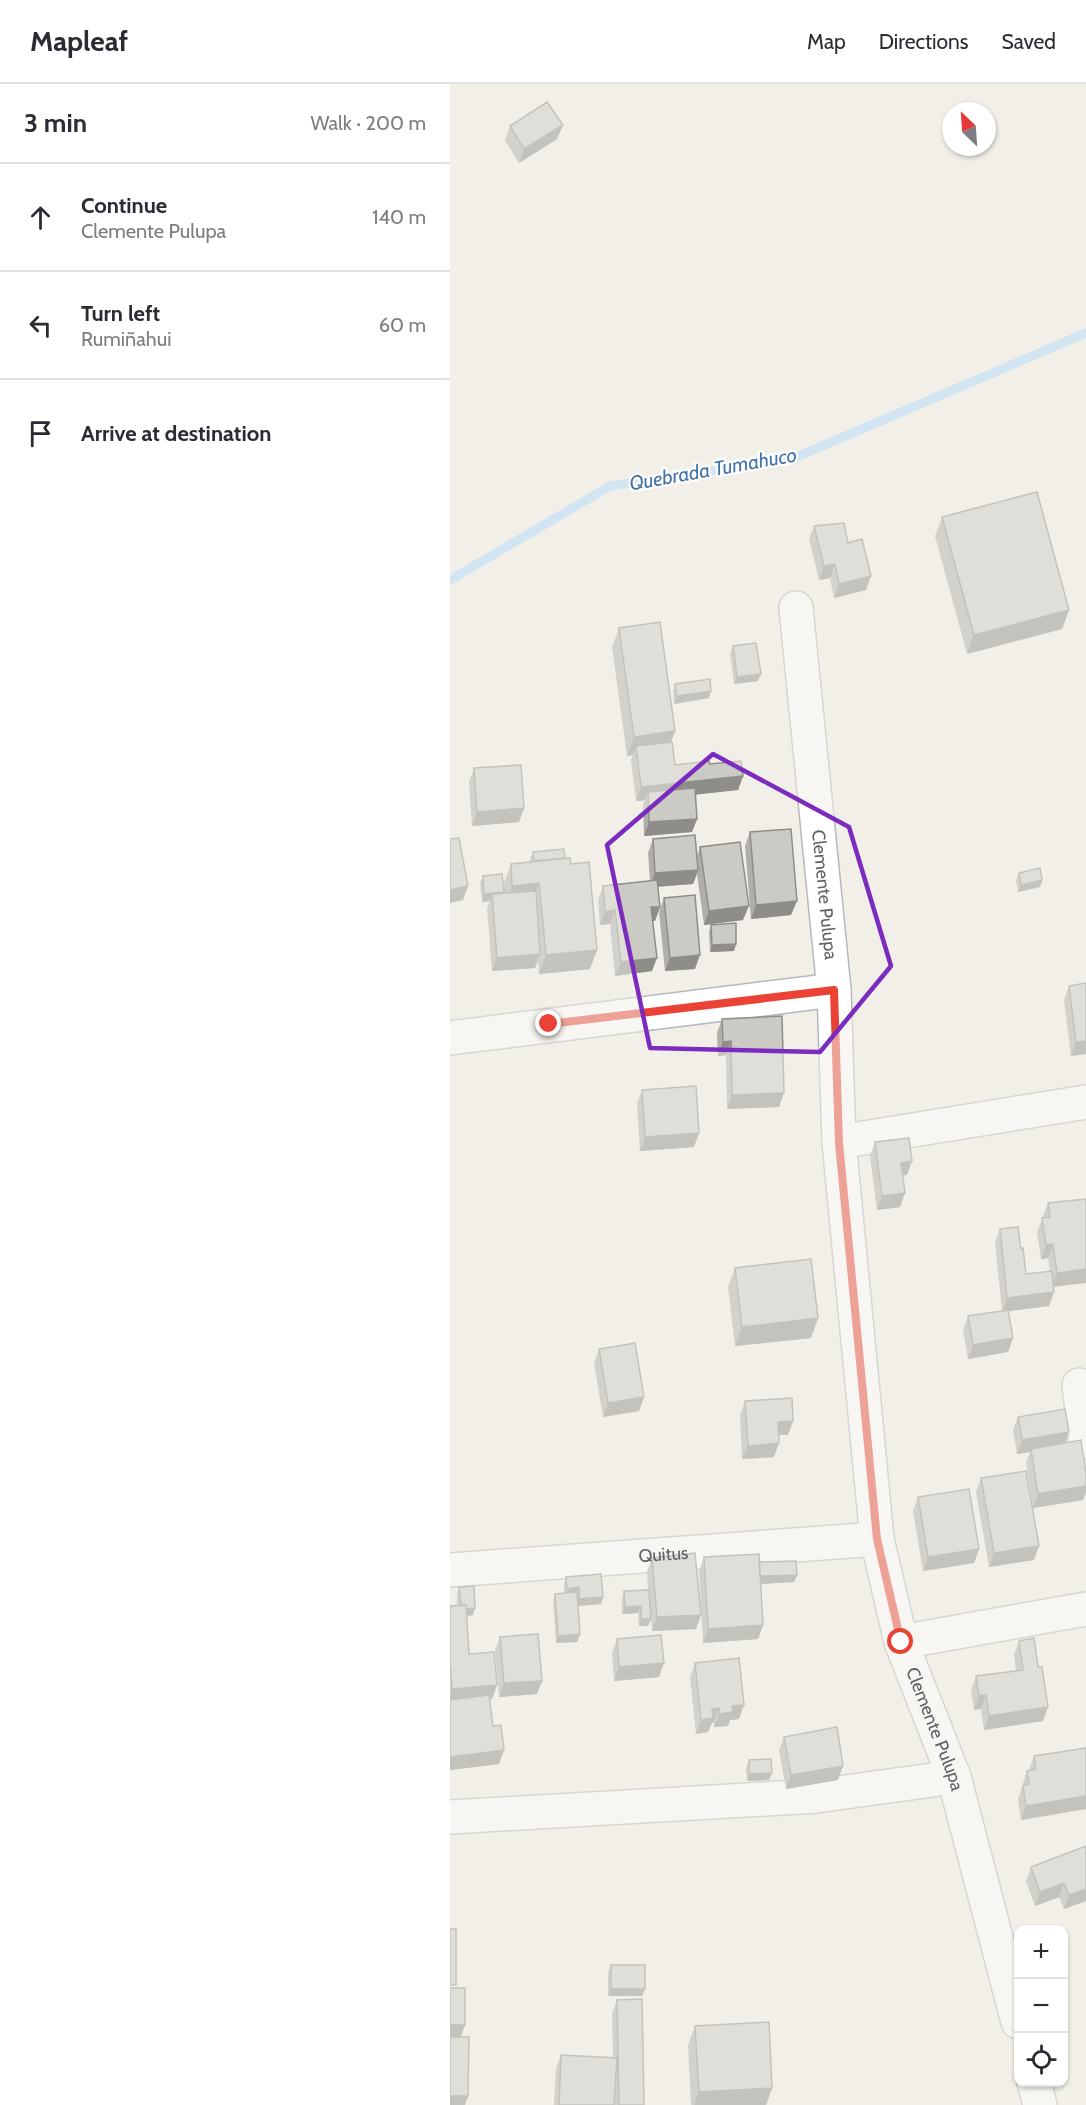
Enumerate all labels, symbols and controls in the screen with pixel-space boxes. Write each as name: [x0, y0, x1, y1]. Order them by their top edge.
text: Mapleaf: [30, 24, 128, 58]
text: Map: [807, 29, 846, 54]
text: Directions: [879, 29, 968, 54]
text: Saved: [1001, 29, 1056, 54]
north arrow: [942, 102, 996, 156]
text: 3 min: [24, 107, 87, 139]
text: Walk · 200 m: [310, 111, 426, 135]
text: Continue: [81, 192, 167, 219]
icon: ahead: [24, 201, 57, 234]
text: 140 m: [372, 205, 426, 229]
text: Clemente Pulupa: [81, 219, 226, 243]
text: Turn left: [81, 300, 160, 327]
icon: left: [24, 309, 57, 342]
text: 60 m: [379, 313, 426, 337]
text: Rumiñahui: [81, 327, 171, 351]
icon: arrive: [24, 417, 57, 450]
text: Arrive at destination: [81, 420, 271, 447]
water label: Quebrada Tumahuco: [627, 442, 799, 496]
street label: Clemente Pulupa: [807, 828, 842, 961]
route end: [535, 1010, 561, 1036]
street label: Quitus: [638, 1542, 689, 1567]
route start: [887, 1628, 913, 1654]
street label: Clemente Pulupa: [901, 1664, 968, 1793]
map controls: [1014, 1925, 1068, 2087]
button: +: [1014, 1925, 1068, 1979]
button: −: [1014, 1979, 1068, 2033]
button: locate: [1014, 2033, 1068, 2087]

